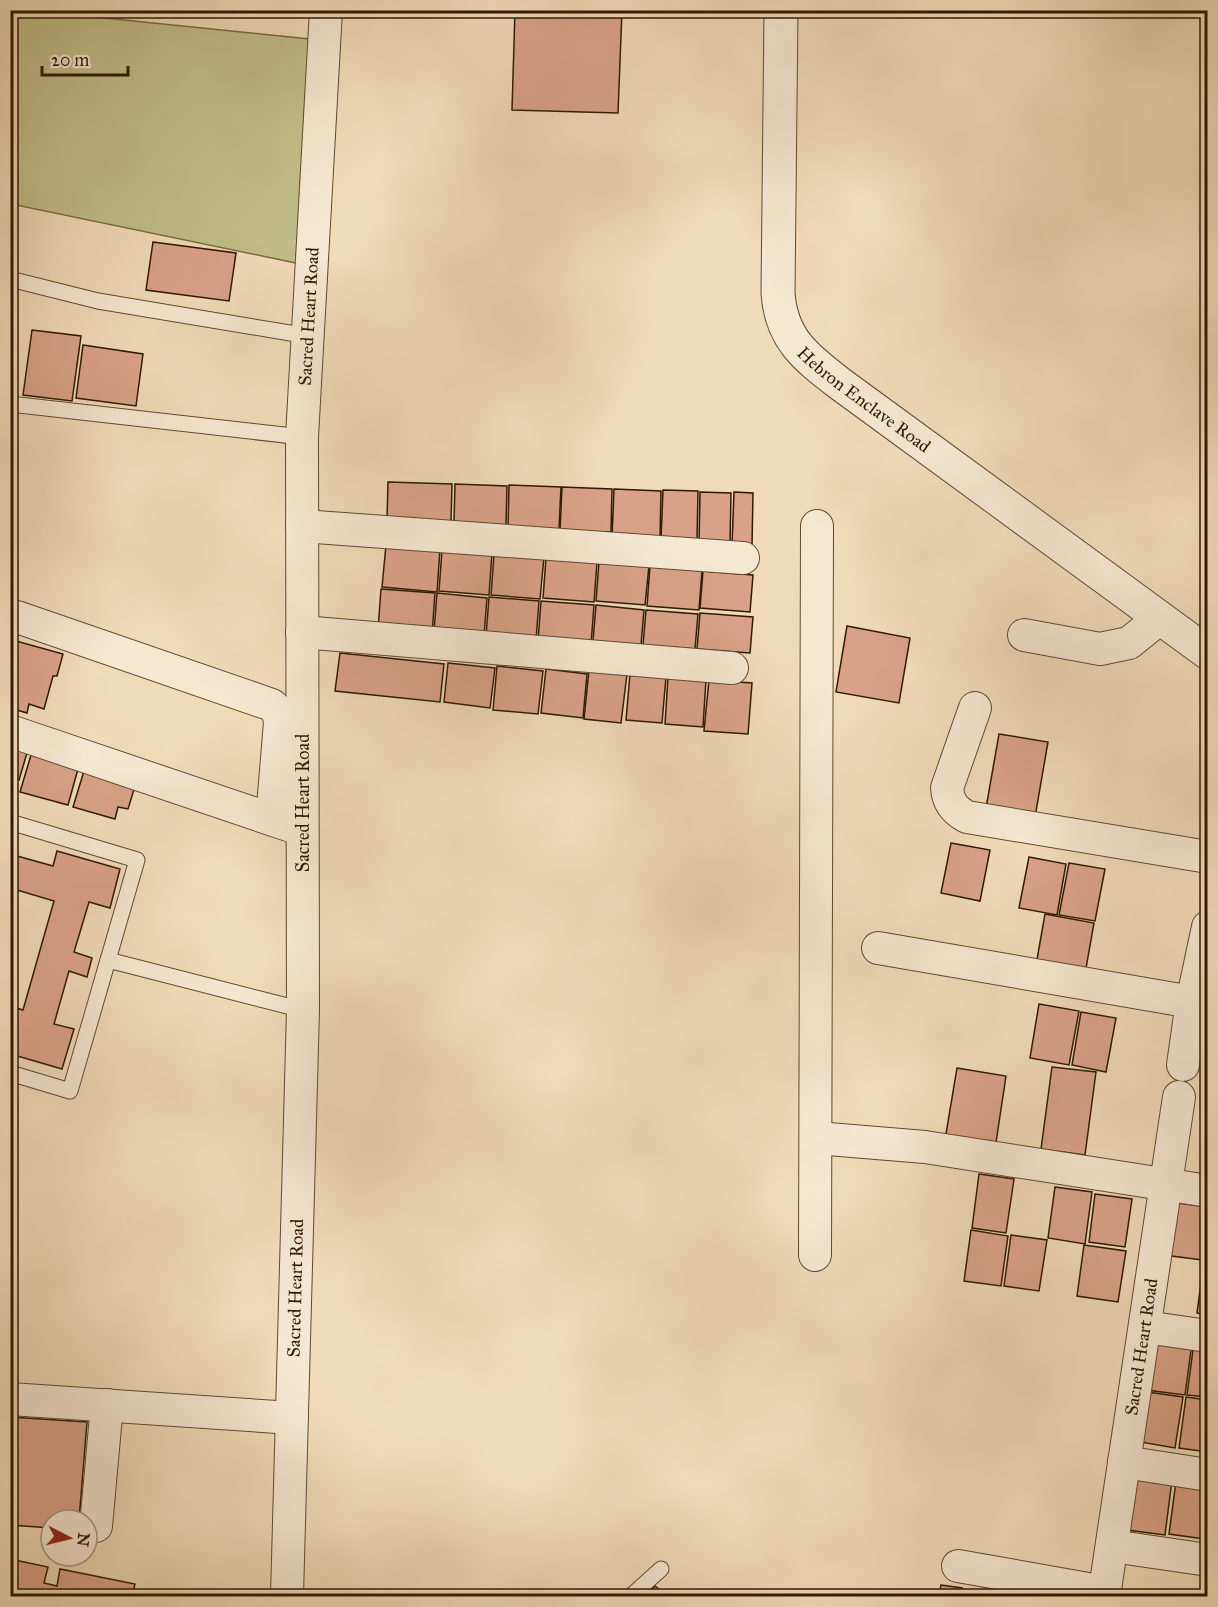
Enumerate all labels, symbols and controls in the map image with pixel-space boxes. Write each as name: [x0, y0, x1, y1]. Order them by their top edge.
scale bar: [42, 39, 128, 77]
text: 20 m: [51, 49, 89, 71]
street label: Sacred Heart Road: [294, 247, 324, 386]
street label: Hebron Enclave Road: [793, 342, 935, 457]
street label: Sacred Heart Road: [292, 734, 314, 872]
street label: Sacred Heart Road: [283, 1219, 308, 1358]
street label: Sacred Heart Road: [1120, 1277, 1163, 1417]
north arrow: [39, 1508, 99, 1568]
text: N: [73, 1532, 94, 1548]

